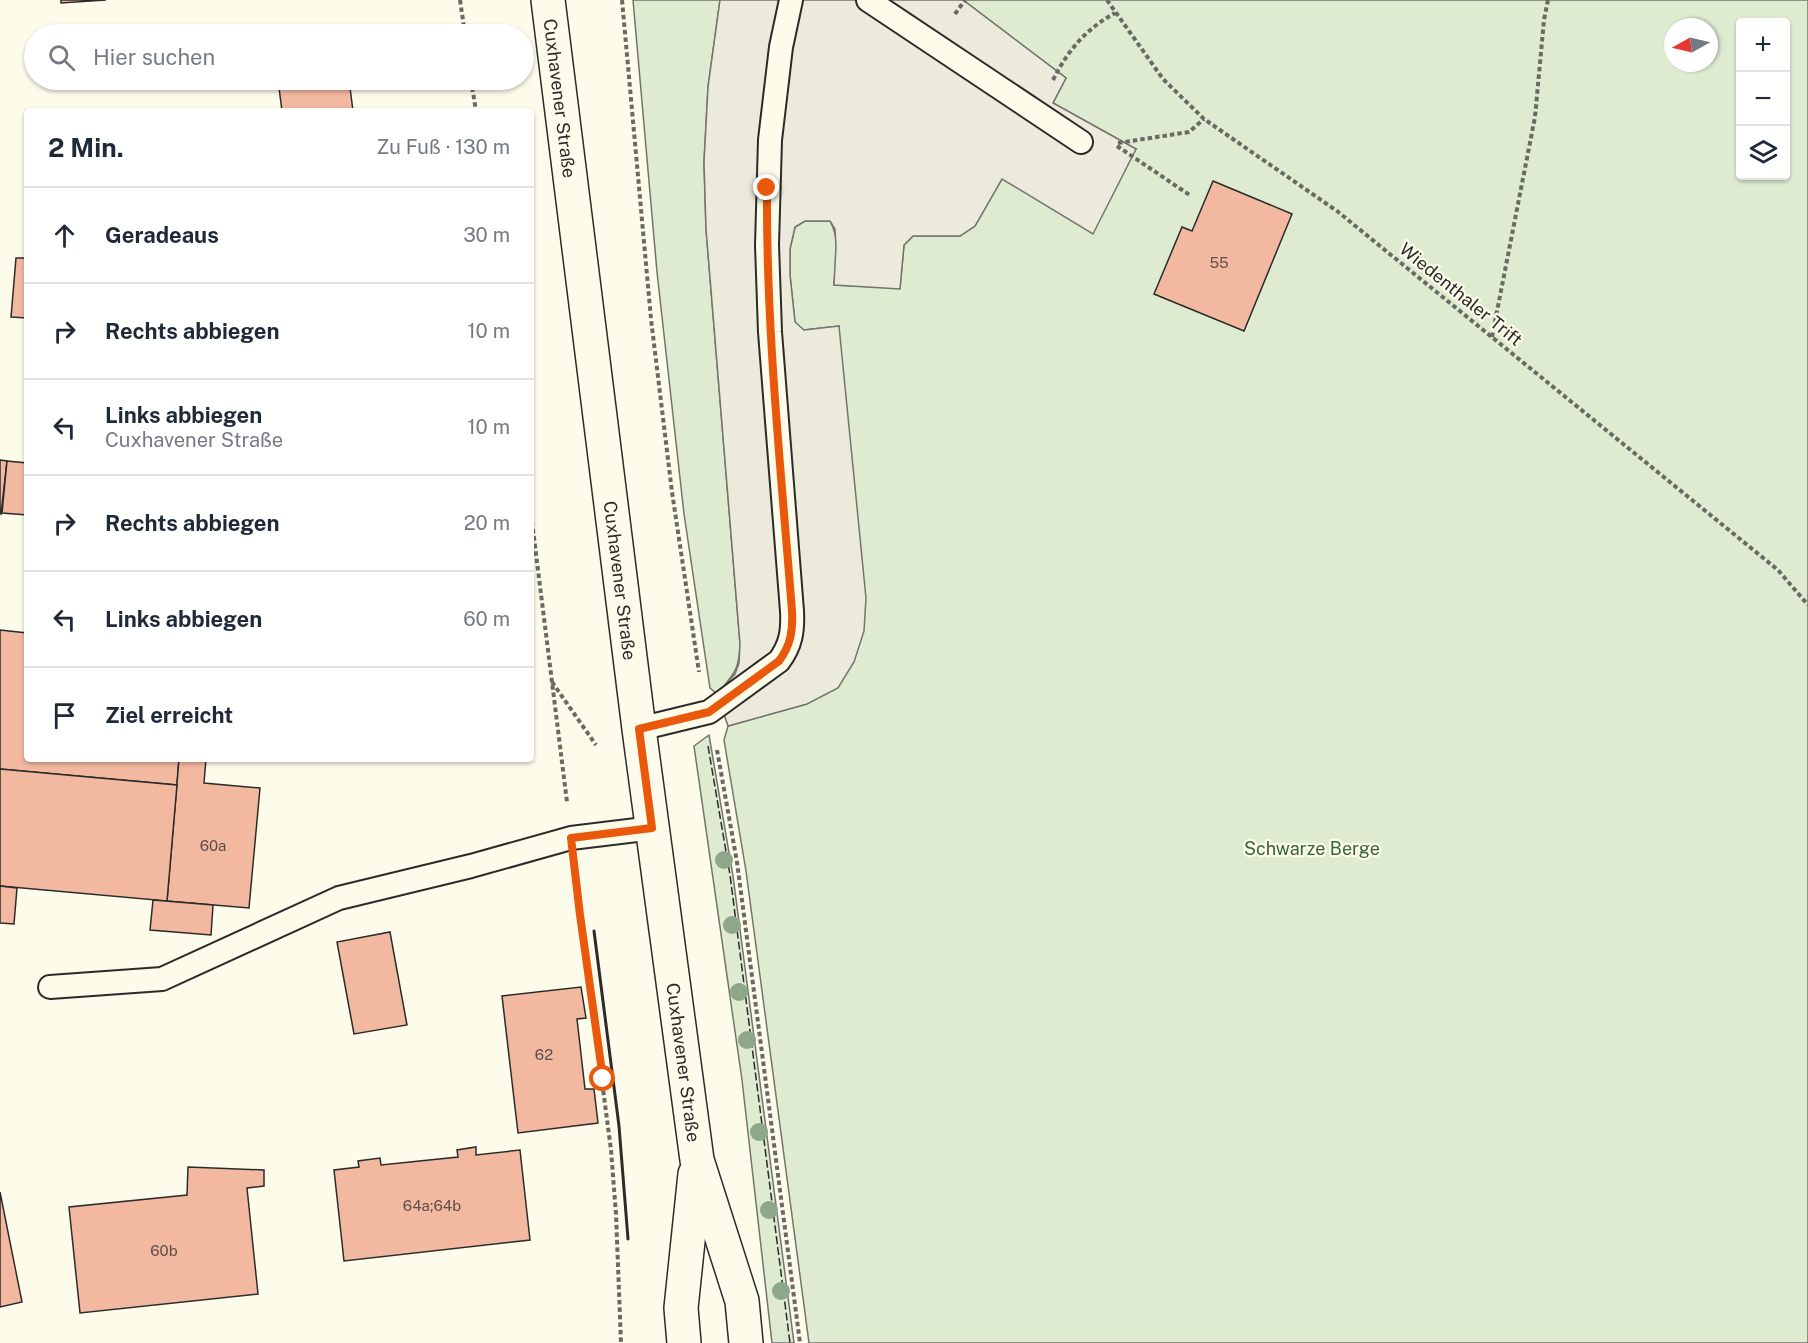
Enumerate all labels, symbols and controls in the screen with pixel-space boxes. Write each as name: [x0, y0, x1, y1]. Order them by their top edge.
street label: Cuxhavener Straße: [540, 17, 581, 179]
north arrow: [1664, 18, 1718, 72]
map controls: [1736, 18, 1790, 180]
button: +: [1736, 18, 1790, 72]
search box: [24, 24, 534, 90]
icon: search: [45, 41, 78, 74]
text: Hier suchen: [93, 44, 215, 70]
button: −: [1736, 72, 1790, 126]
button: layers: [1736, 126, 1790, 180]
text: 2 Min.: [48, 132, 124, 163]
text: Zu Fuß · 130 m: [377, 135, 510, 159]
route end: [753, 174, 779, 200]
icon: ahead: [48, 219, 81, 252]
text: Geradeaus: [105, 222, 219, 248]
text: 30 m: [463, 223, 510, 247]
street label: Wiedenthaler Trift: [1395, 238, 1527, 350]
house number: 55: [1209, 254, 1229, 271]
icon: right: [48, 315, 81, 348]
text: Rechts abbiegen: [105, 318, 280, 344]
text: 10 m: [467, 319, 510, 343]
text: Links abbiegen: [105, 402, 262, 428]
icon: left: [48, 411, 81, 444]
text: 10 m: [467, 415, 510, 439]
text: Cuxhavener Straße: [105, 428, 283, 452]
street label: Cuxhavener Straße: [600, 500, 641, 661]
icon: right: [48, 507, 81, 540]
text: Rechts abbiegen: [105, 510, 280, 536]
text: 20 m: [464, 511, 510, 535]
icon: left: [48, 603, 81, 636]
text: Links abbiegen: [105, 606, 262, 632]
text: 60 m: [463, 607, 510, 631]
icon: arrive: [48, 699, 81, 732]
text: Ziel erreicht: [105, 702, 233, 728]
house number: 60a: [200, 837, 226, 854]
park label: Schwarze Berge: [1244, 838, 1380, 859]
street label: Cuxhavener Straße: [663, 981, 705, 1143]
house number: 62: [535, 1046, 553, 1063]
route start: [589, 1065, 615, 1091]
house number: 64a;64b: [403, 1197, 461, 1214]
house number: 60b: [150, 1242, 178, 1259]

